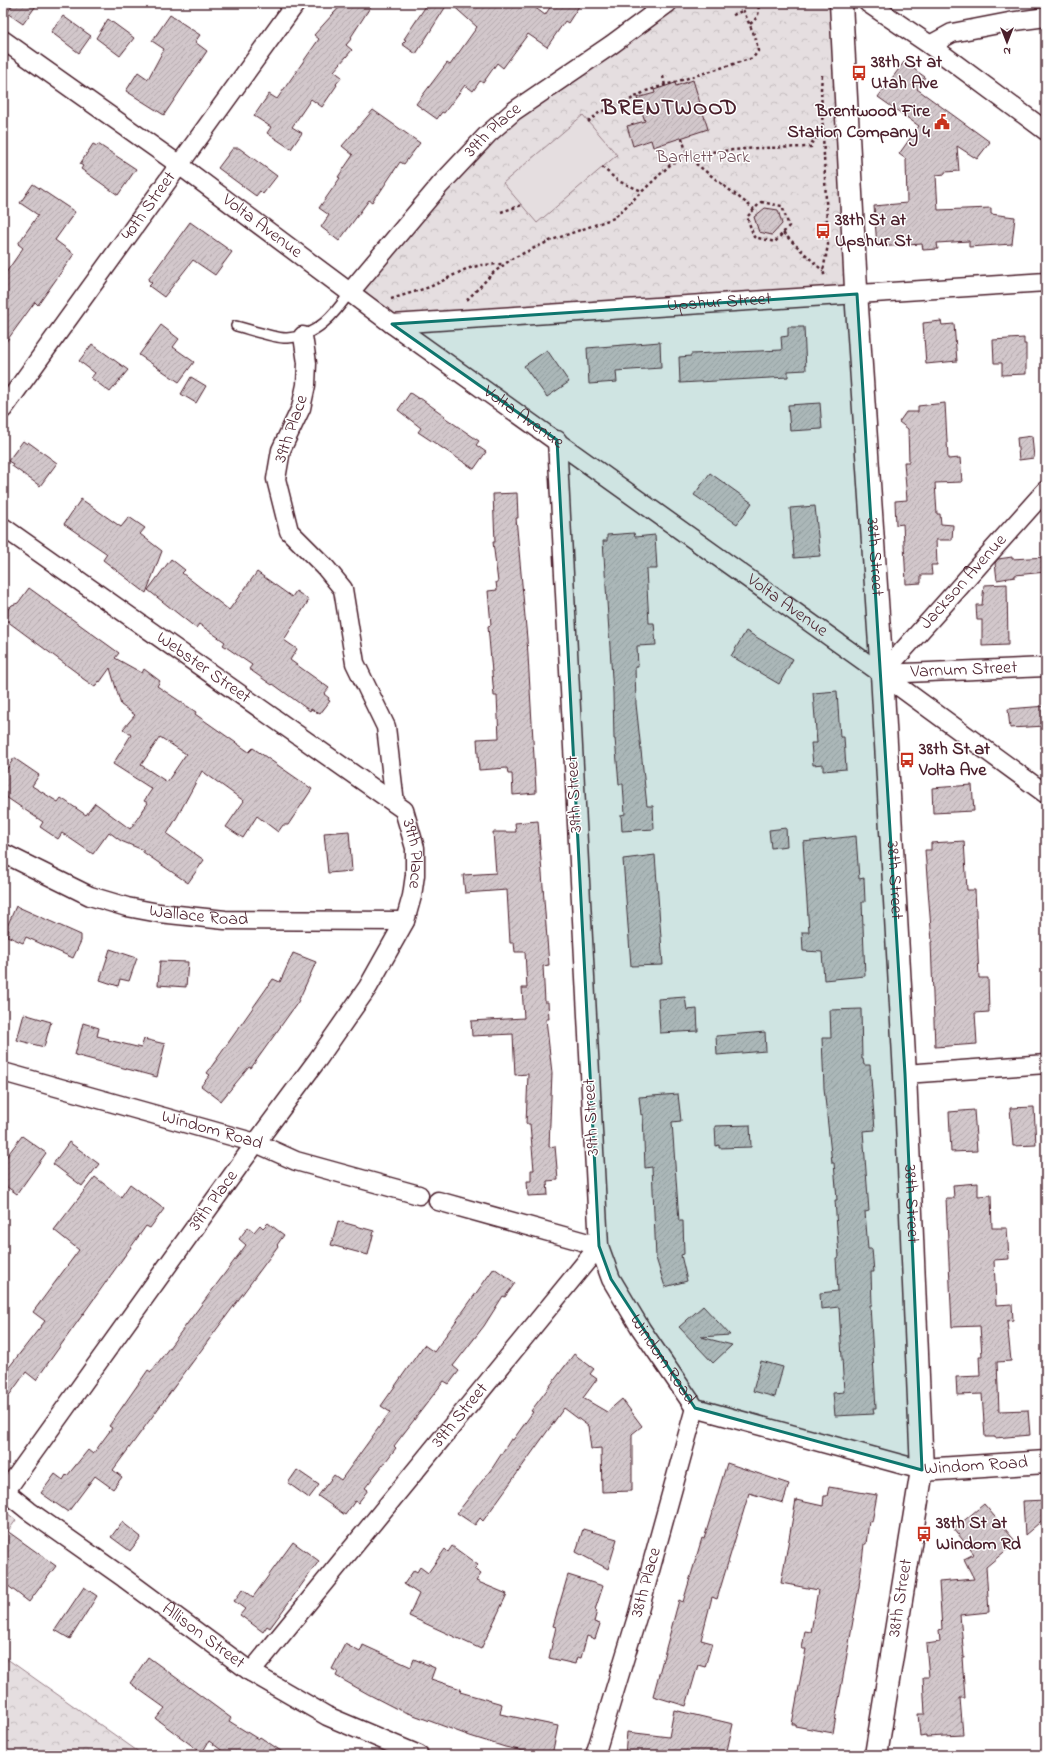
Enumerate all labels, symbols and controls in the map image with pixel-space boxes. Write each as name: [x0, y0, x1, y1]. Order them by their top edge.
north arrow: [987, 22, 1027, 62]
text: N: [1003, 43, 1011, 59]
place label: 38th St at Utah Ave: [870, 50, 943, 97]
bus stop icon: 38th St at Utah Ave: [850, 64, 868, 82]
district label: BRENTWOOD: [601, 93, 738, 125]
street label: 39th Place: [459, 96, 527, 164]
place label: Brentwood Fire Station Company 4: [787, 99, 931, 147]
public building icon: Brentwood Fire Station Company 4: [933, 113, 951, 131]
park label: Bartlett Park: [655, 145, 750, 171]
street label: 40th Street: [115, 166, 183, 246]
street label: Volta Avenue: [215, 187, 308, 266]
place label: 38th St at Upshur St: [834, 208, 913, 255]
bus stop icon: 38th St at Upshur St: [814, 222, 832, 240]
street label: Upshur Street: [666, 287, 772, 319]
street label: Volta Avenue: [476, 379, 570, 456]
street label: 39th Place: [268, 391, 316, 466]
street label: 38th Street: [858, 517, 890, 597]
street label: Jackson Avenue: [914, 528, 1014, 636]
street label: Volta Avenue: [740, 567, 834, 645]
street label: Webster Street: [151, 626, 256, 711]
street label: Varnum Street: [909, 655, 1018, 686]
place label: 38th St at Volta Ave: [918, 737, 991, 784]
bus stop icon: 38th St at Volta Ave: [898, 751, 916, 769]
street label: 39th Street: [560, 755, 590, 833]
street label: 39th Place: [394, 816, 428, 891]
street label: 38th Street: [879, 840, 909, 920]
street label: Wallace Road: [147, 898, 248, 933]
street label: 39th Street: [577, 1078, 607, 1156]
street label: Windom Road: [158, 1104, 267, 1157]
street label: 39th Place: [183, 1164, 246, 1237]
street label: 38th Street: [896, 1164, 925, 1244]
street label: Windom Road: [622, 1310, 702, 1410]
street label: 39th Street: [426, 1377, 495, 1454]
street label: Windom Road: [923, 1450, 1029, 1483]
place label: 38th St at Windom Rd: [935, 1511, 1022, 1558]
bus stop icon: 38th St at Windom Rd: [915, 1525, 933, 1543]
street label: 38th Place: [625, 1544, 669, 1621]
street label: 38th Street: [882, 1557, 920, 1639]
street label: Allison Street: [156, 1597, 250, 1676]

